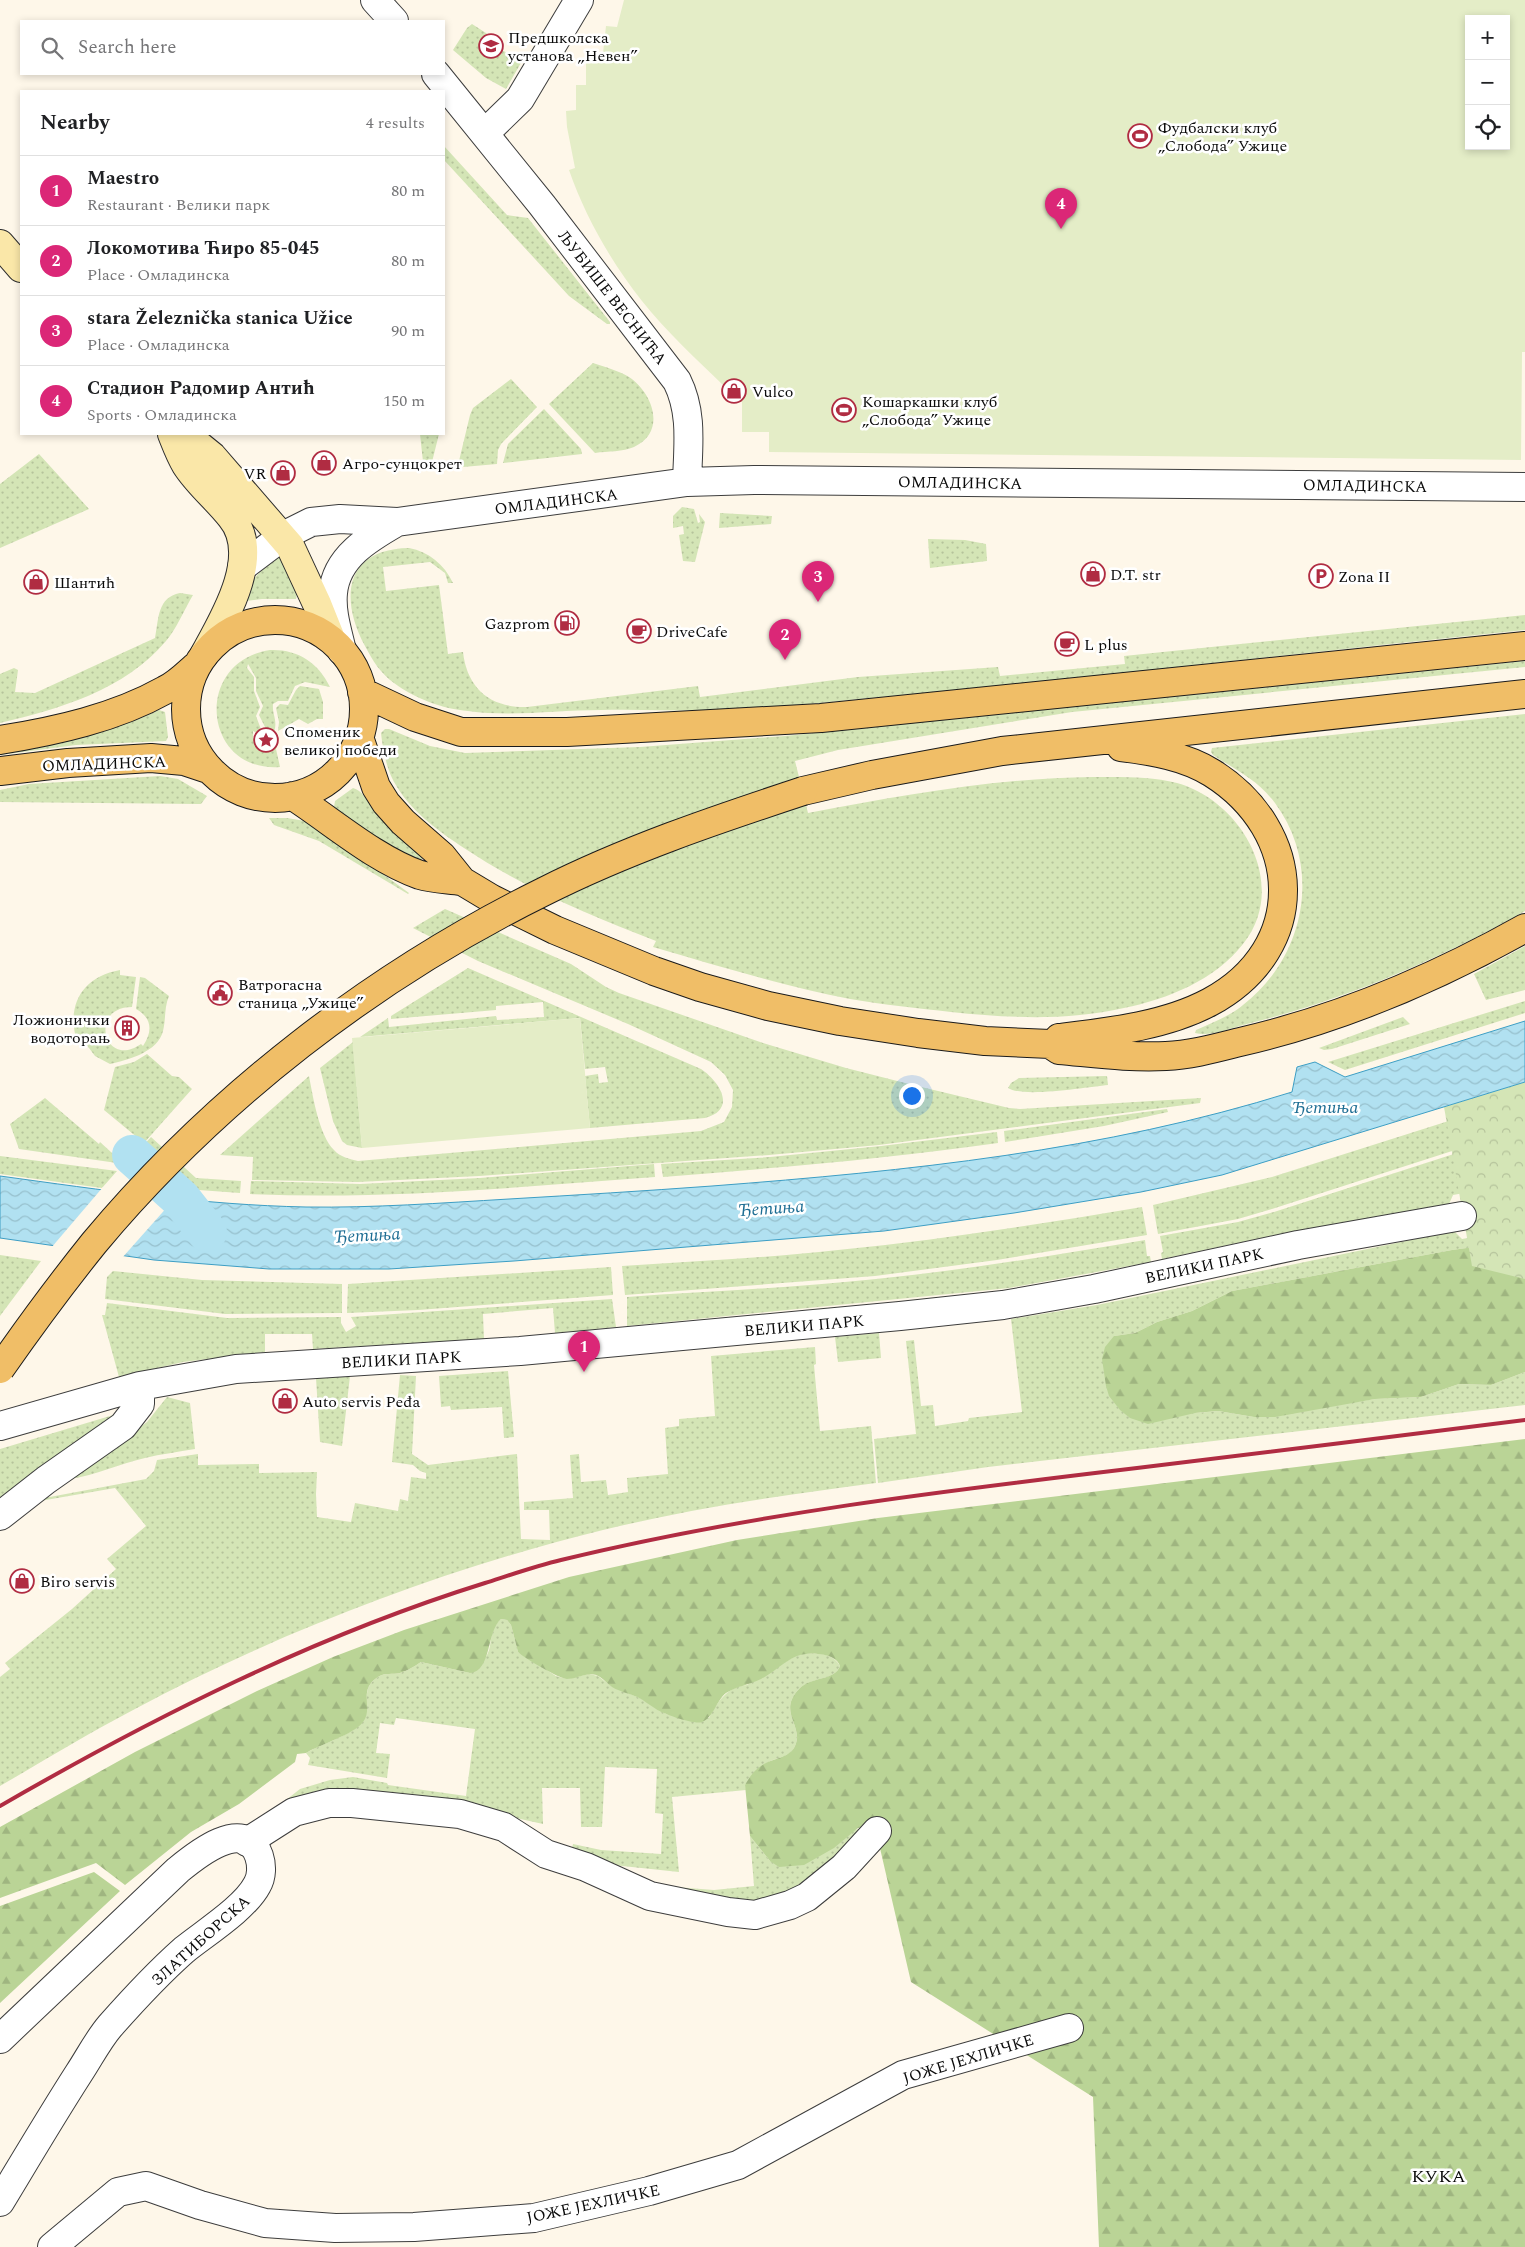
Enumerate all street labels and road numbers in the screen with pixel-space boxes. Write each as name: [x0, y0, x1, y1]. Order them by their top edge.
street label: ЉУБИШЕ ВЕСНИЋА: [552, 225, 673, 370]
street label: ОМЛАДИНСКА: [898, 470, 1022, 496]
street label: ОМЛАДИНСКА: [1303, 473, 1427, 499]
street label: ОМЛАДИНСКА: [493, 483, 619, 521]
street label: ОМЛАДИНСКА: [42, 750, 166, 778]
street label: ВЕЛИКИ ПАРК: [1143, 1242, 1266, 1290]
street label: ВЕЛИКИ ПАРК: [743, 1309, 866, 1343]
street label: ВЕЛИКИ ПАРК: [340, 1345, 462, 1375]
street label: ЗЛАТИБОРСКА: [146, 1890, 255, 1992]
street label: ЈОЖЕ ЈЕХЛИЧКЕ: [900, 2028, 1037, 2090]
street label: ЈОЖЕ ЈЕХЛИЧКЕ: [524, 2178, 662, 2230]

